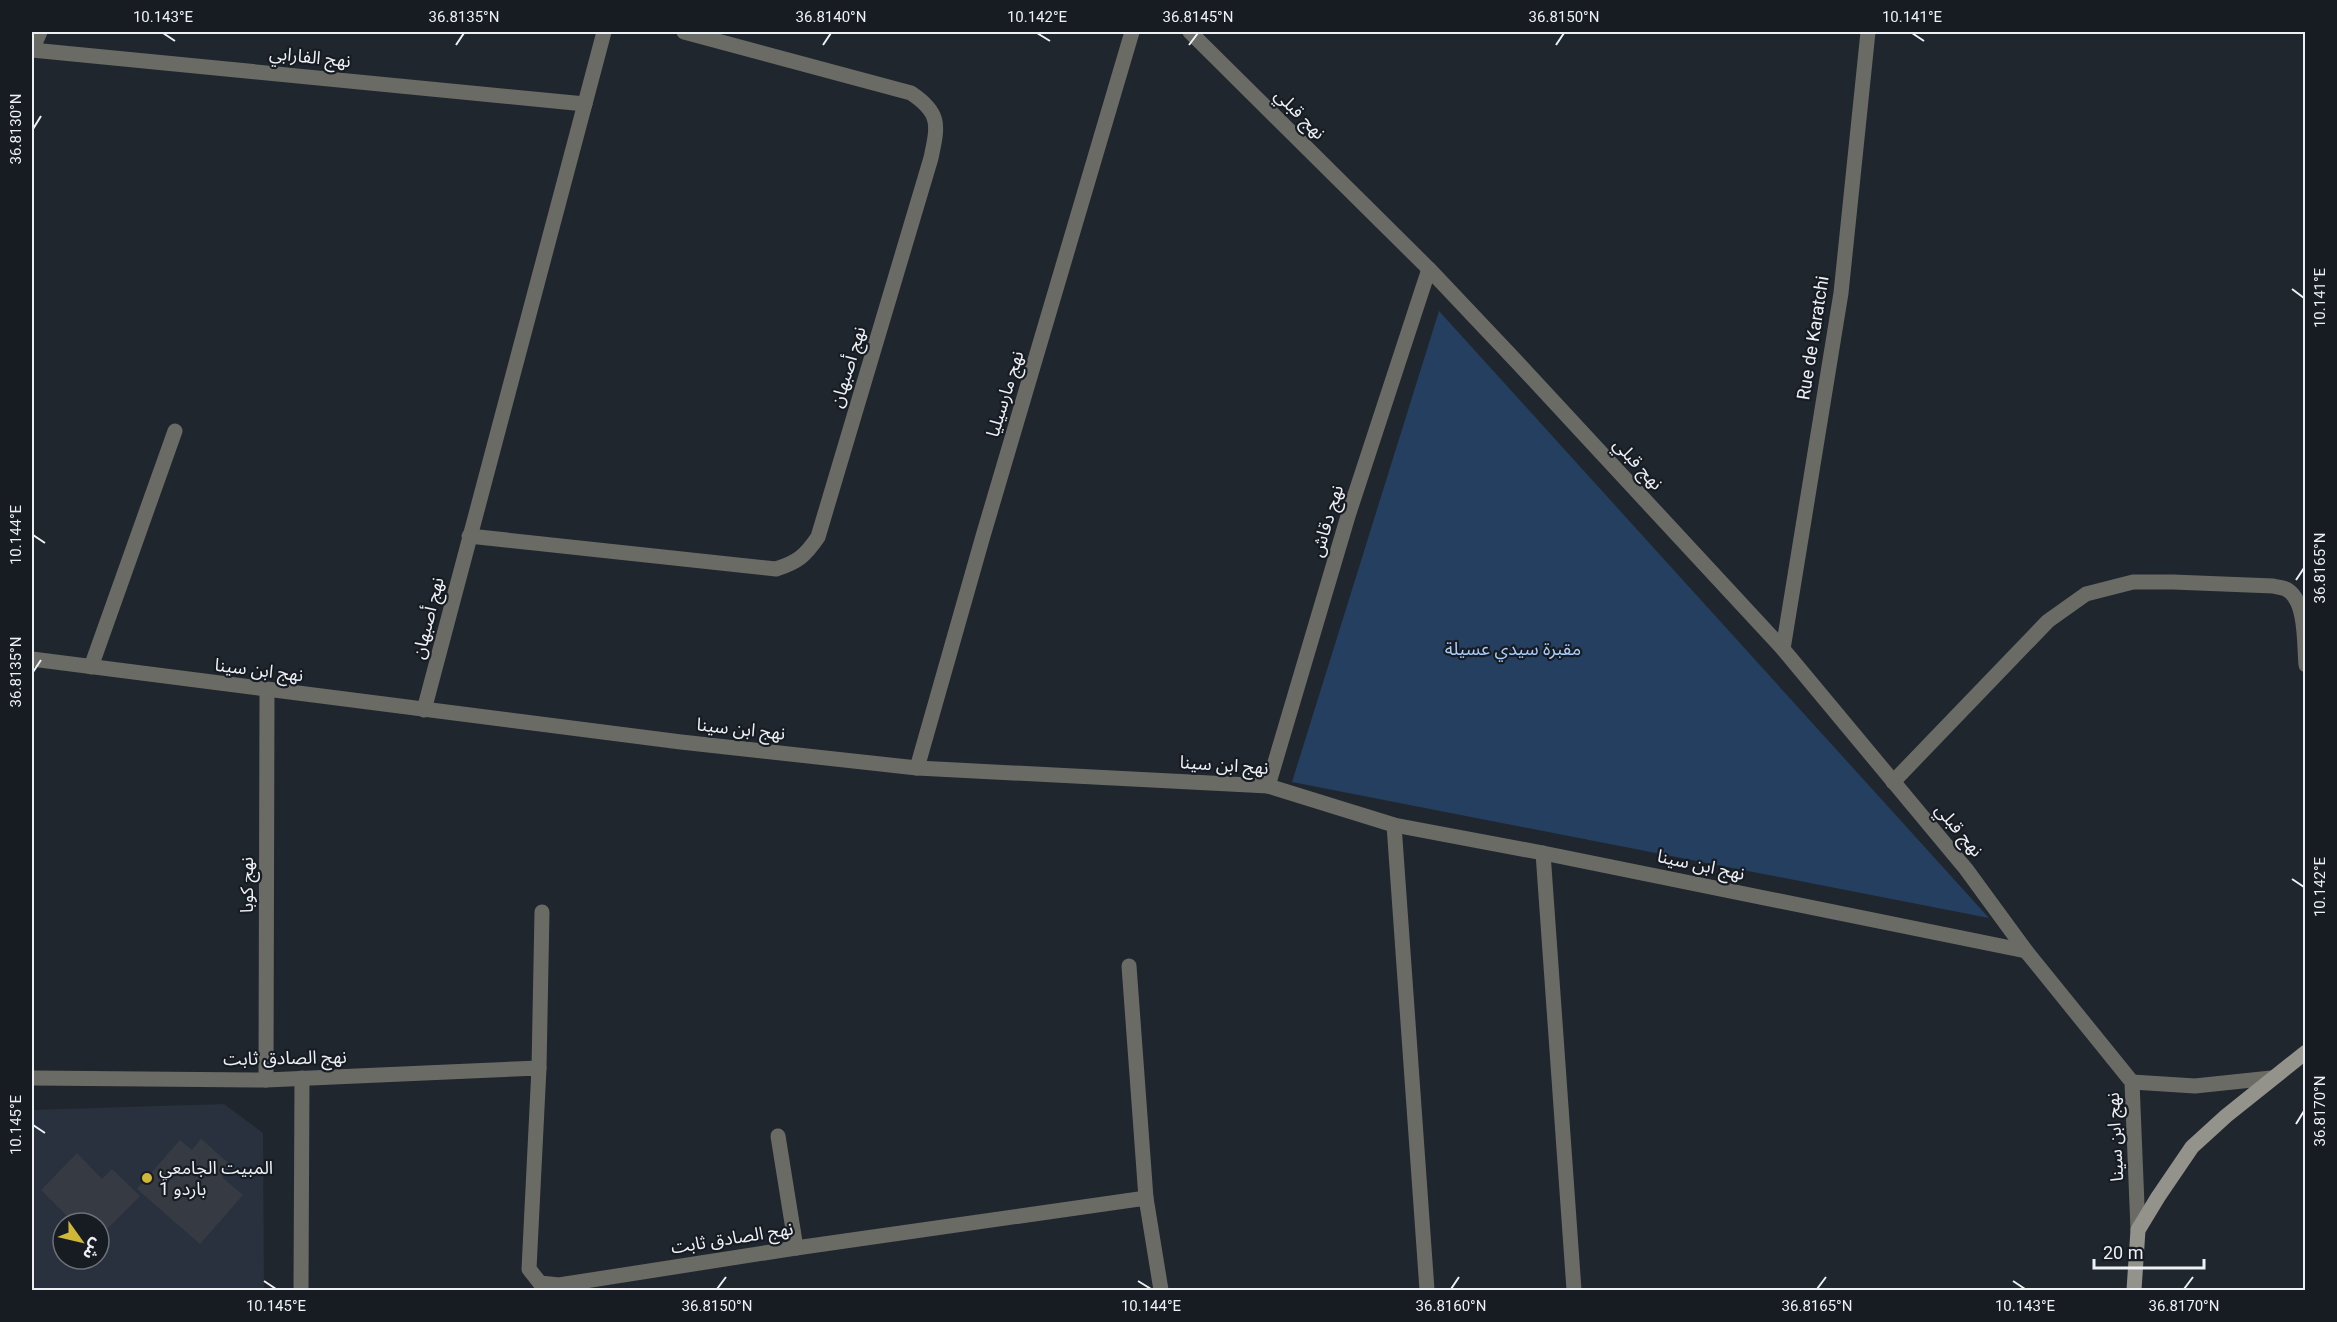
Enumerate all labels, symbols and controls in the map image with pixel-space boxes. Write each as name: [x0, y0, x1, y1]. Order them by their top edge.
text: 10.143°E: [133, 8, 194, 26]
text: 36.8135°N: [429, 8, 499, 26]
text: 36.8140°N: [796, 8, 866, 26]
text: 10.142°E: [1007, 8, 1068, 26]
text: 36.8145°N: [1163, 8, 1233, 26]
text: 36.8150°N: [1529, 8, 1599, 26]
text: 10.141°E: [1882, 8, 1943, 26]
street label: نهج الفارابي: [268, 42, 352, 74]
street label: نهج قبلي: [1268, 84, 1330, 146]
text: 36.8130°N: [7, 94, 25, 164]
text: 10.141°E: [2311, 267, 2329, 328]
street label: Rue de Karatchi: [1792, 274, 1833, 402]
street label: نهج أصبهان: [825, 324, 873, 411]
street label: نهج مارسيليا: [981, 348, 1030, 440]
street label: نهج قبلي: [1607, 433, 1668, 496]
street label: نهج دقاش: [1306, 483, 1350, 560]
text: 10.144°E: [7, 504, 25, 565]
text: 36.8165°N: [2311, 533, 2329, 603]
street label: نهج أصبهان: [407, 575, 451, 662]
text: 36.8135°N: [7, 637, 25, 707]
park label: مقبرة سيدي عسيلة: [1445, 638, 1581, 662]
street label: نهج ابن سينا: [213, 654, 305, 688]
street label: نهج ابن سينا: [695, 713, 786, 747]
street label: نهج ابن سينا: [1179, 751, 1269, 781]
street label: نهج قبلي: [1929, 799, 1988, 863]
street label: نهج ابن سينا: [1655, 845, 1747, 887]
text: 10.142°E: [2311, 856, 2329, 917]
street label: نهج كوبا: [236, 857, 260, 913]
street label: نهج الصادق ثابت: [223, 1046, 347, 1072]
text: 36.8170°N: [2311, 1076, 2329, 1146]
street label: نهج ابن سينا: [2102, 1092, 2130, 1182]
text: 10.145°E: [7, 1094, 25, 1155]
place label: المبيت الجامعي باردو 1: [159, 1157, 273, 1200]
marker: المبيت الجامعي باردو 1: [140, 1171, 154, 1185]
north arrow: [51, 1211, 111, 1271]
street label: نهج الصادق ثابت: [669, 1217, 795, 1261]
scale bar: [2094, 1232, 2204, 1270]
text: ش: [79, 1235, 107, 1264]
text: 20 m: [2103, 1242, 2143, 1263]
text: 10.145°E: [246, 1297, 307, 1315]
text: 36.8150°N: [682, 1297, 752, 1315]
text: 10.144°E: [1121, 1297, 1182, 1315]
text: 36.8160°N: [1416, 1297, 1486, 1315]
text: 36.8165°N: [1782, 1297, 1852, 1315]
text: 10.143°E: [1995, 1297, 2056, 1315]
text: 36.8170°N: [2149, 1297, 2219, 1315]

